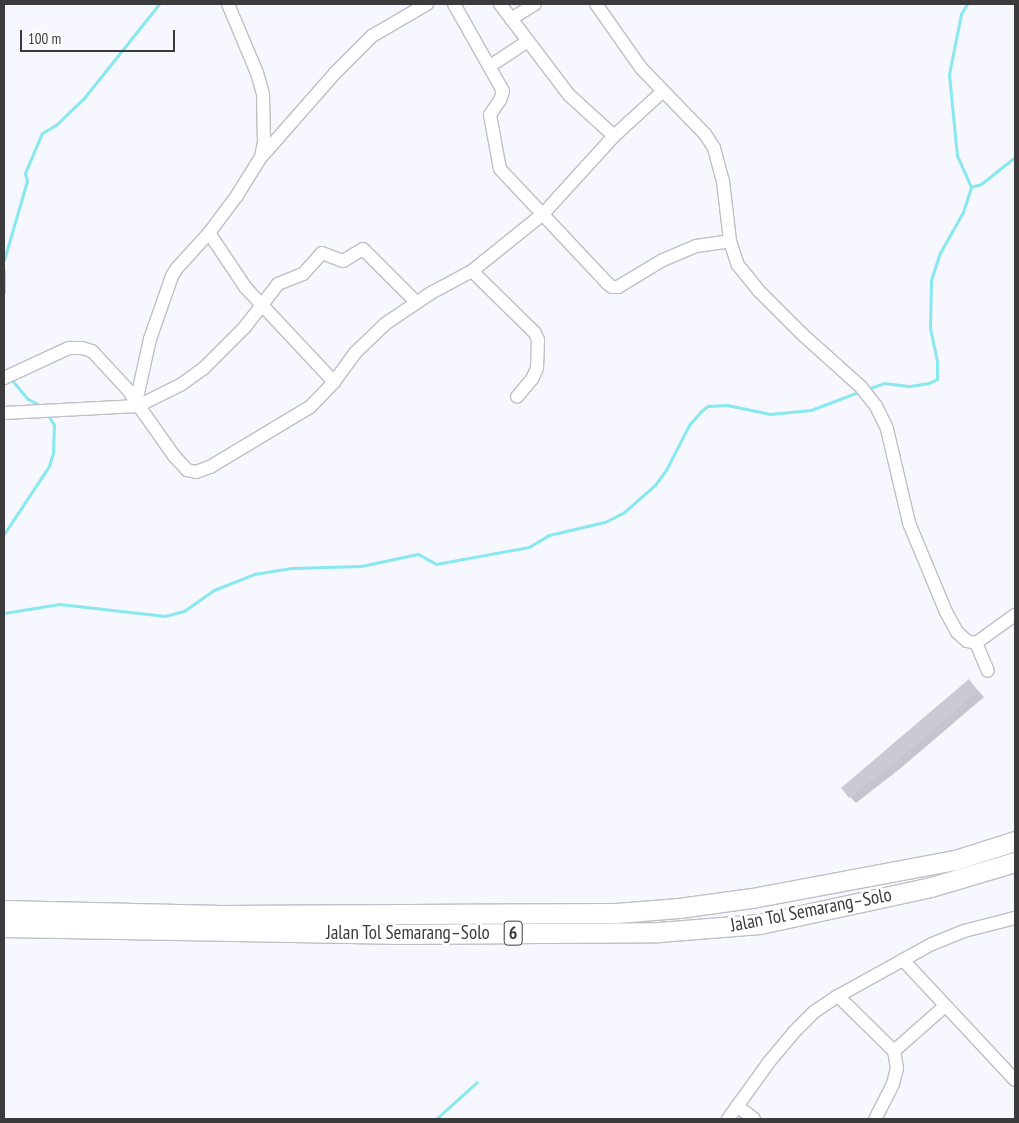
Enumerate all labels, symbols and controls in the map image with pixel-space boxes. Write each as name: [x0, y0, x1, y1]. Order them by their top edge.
scale bar: [22, 20, 178, 52]
text: 100 m: [28, 29, 61, 48]
street label: Jalan Tol Semarang–Solo: [728, 883, 894, 937]
road number: 6: [503, 918, 523, 948]
street label: Jalan Tol Semarang–Solo: [326, 922, 490, 944]

